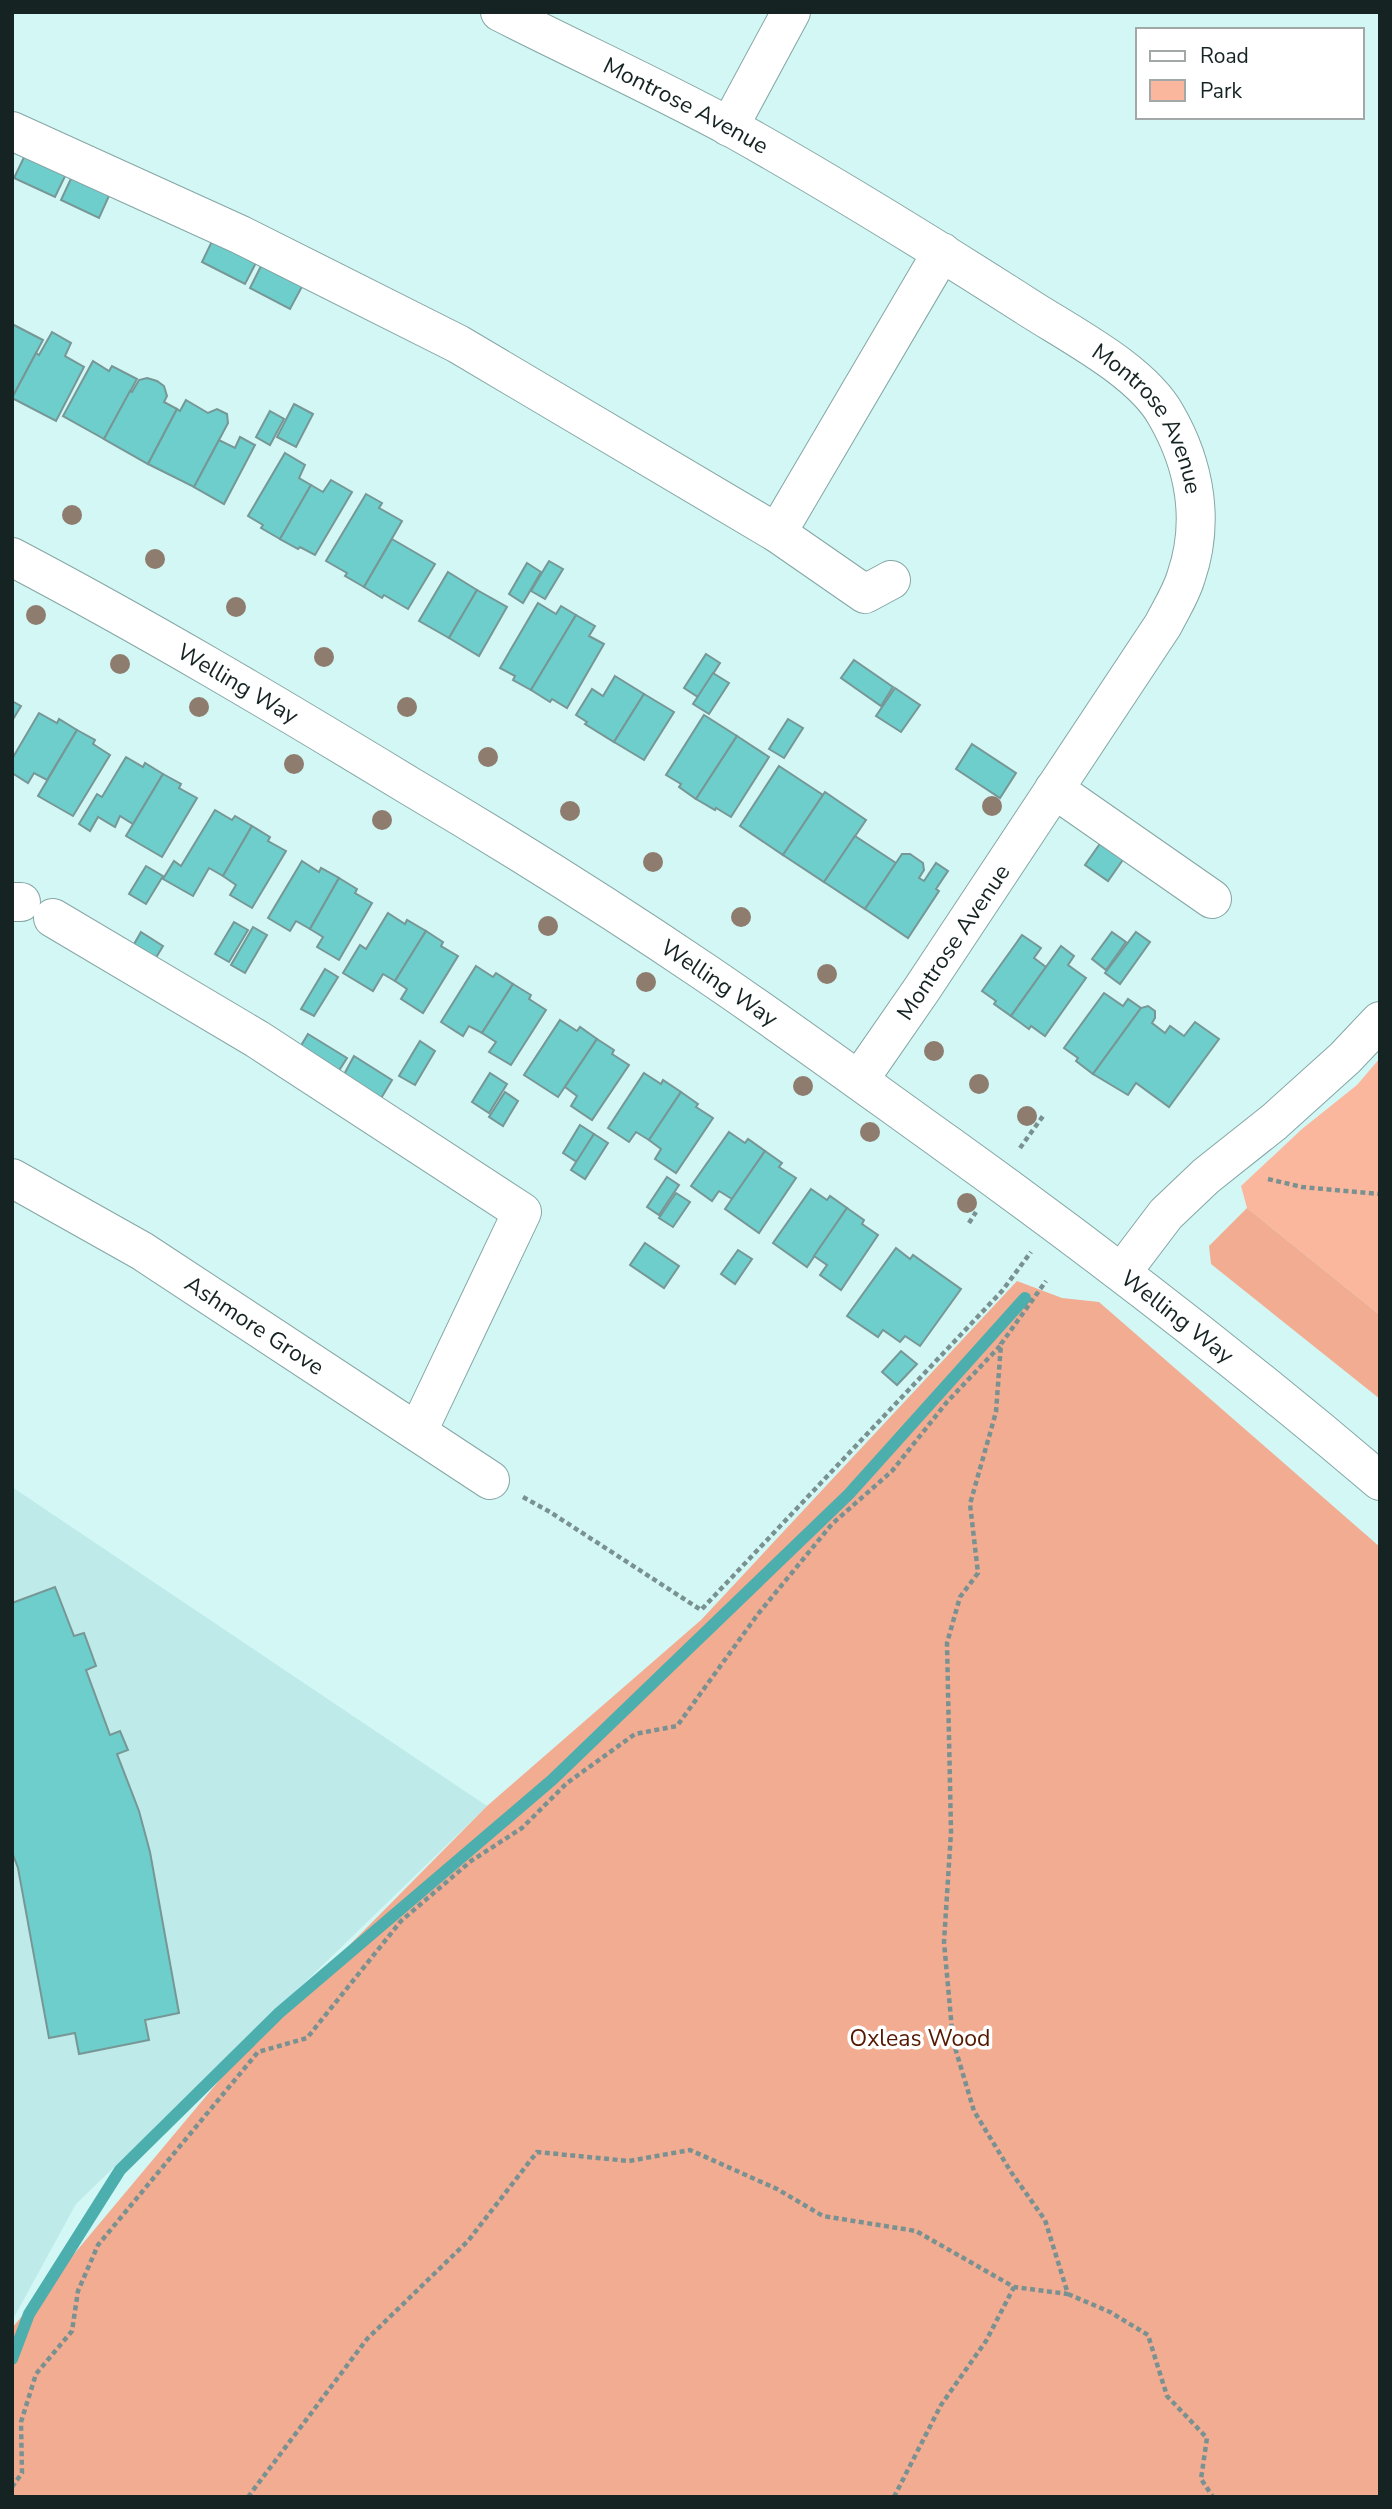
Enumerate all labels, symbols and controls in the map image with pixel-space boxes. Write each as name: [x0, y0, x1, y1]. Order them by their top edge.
legend: [1136, 28, 1364, 119]
text: Road: [1200, 42, 1249, 70]
street label: Montrose Avenue: [598, 50, 774, 161]
text: Park: [1200, 77, 1242, 105]
street label: Montrose Avenue: [1086, 336, 1209, 496]
street label: Welling Way: [171, 636, 304, 732]
street label: Montrose Avenue: [890, 858, 1017, 1026]
street label: Welling Way: [655, 932, 784, 1034]
street label: Welling Way: [1114, 1263, 1240, 1371]
street label: Ashmore Grove: [179, 1268, 330, 1383]
park label: Oxleas Wood: [850, 2023, 990, 2054]

